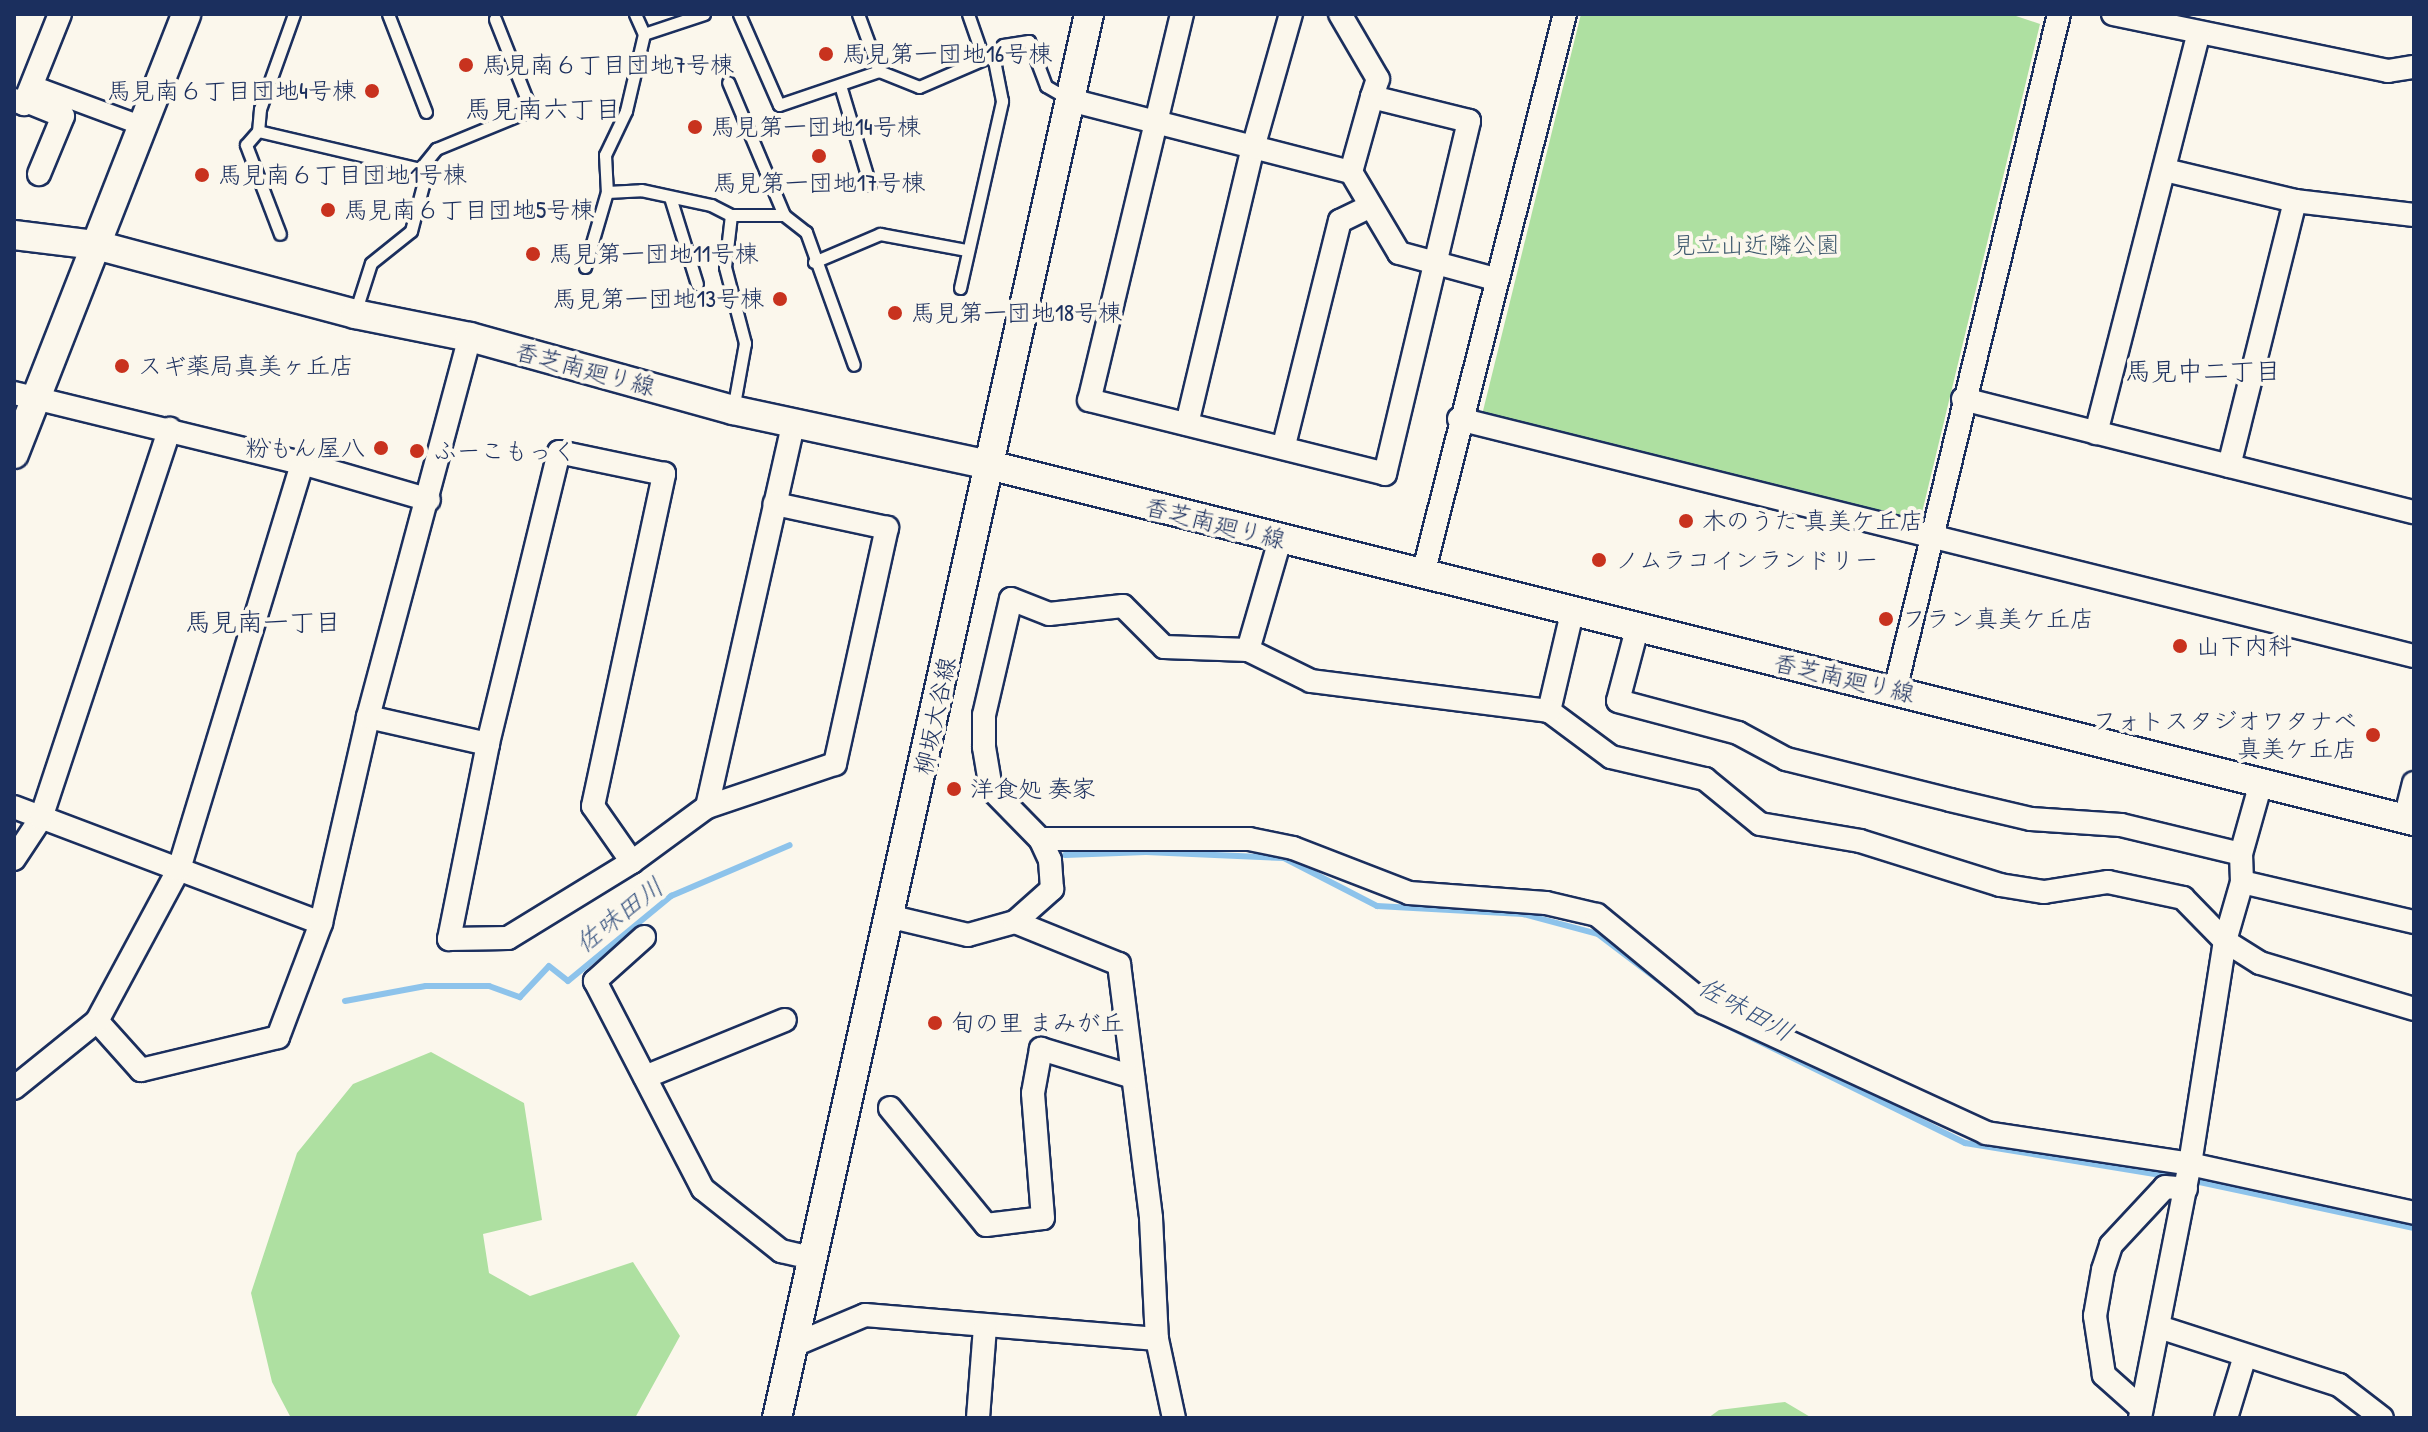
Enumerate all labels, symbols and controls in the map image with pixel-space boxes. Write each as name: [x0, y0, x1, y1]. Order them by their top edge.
place label: 馬見第一団地16号棟: [842, 40, 1052, 68]
marker: 馬見第一団地16号棟: [817, 45, 835, 63]
place label: 馬見南６丁目団地7号棟: [482, 51, 734, 79]
marker: 馬見南６丁目団地7号棟: [457, 56, 475, 74]
place label: 馬見南６丁目団地4号棟: [107, 77, 356, 105]
marker: 馬見南６丁目団地4号棟: [363, 82, 381, 100]
district label: 馬見南六丁目: [465, 93, 621, 125]
place label: 馬見第一団地14号棟: [711, 113, 921, 141]
marker: 馬見第一団地14号棟: [686, 118, 704, 136]
marker: 馬見第一団地17号棟: [810, 147, 828, 165]
place label: 馬見南６丁目団地1号棟: [218, 161, 467, 189]
marker: 馬見南６丁目団地1号棟: [193, 166, 211, 184]
place label: 馬見第一団地17号棟: [713, 169, 925, 197]
place label: 馬見南６丁目団地5号棟: [344, 196, 594, 224]
marker: 馬見南６丁目団地5号棟: [319, 201, 337, 219]
park label: 見立山近隣公園: [1672, 231, 1840, 259]
place label: 馬見第一団地11号棟: [549, 240, 758, 268]
marker: 馬見第一団地11号棟: [524, 245, 542, 263]
place label: 馬見第一団地13号棟: [553, 285, 764, 313]
marker: 馬見第一団地13号棟: [771, 290, 789, 308]
place label: 馬見第一団地18号棟: [911, 299, 1122, 327]
marker: 馬見第一団地18号棟: [886, 304, 904, 322]
street label: 香芝南廻り線: [512, 336, 658, 402]
place label: スギ薬局真美ヶ丘店: [138, 352, 354, 380]
district label: 馬見中二丁目: [2125, 355, 2281, 387]
marker: スギ薬局真美ヶ丘店: [113, 357, 131, 375]
place label: 粉もん屋八: [245, 434, 365, 462]
place label: ふーこもっく: [433, 437, 577, 465]
marker: 粉もん屋八: [372, 439, 390, 457]
marker: ふーこもっく: [408, 442, 426, 460]
street label: 香芝南廻り線: [1142, 492, 1288, 554]
place label: 木のうた 真美ケ丘店: [1702, 507, 1924, 535]
marker: 木のうた 真美ケ丘店: [1677, 512, 1695, 530]
place label: ノムラコインランドリー: [1615, 546, 1879, 574]
marker: ノムラコインランドリー: [1590, 551, 1608, 569]
place label: フラン真美ケ丘店: [1902, 605, 2094, 633]
district label: 馬見南一丁目: [185, 606, 341, 638]
marker: フラン真美ケ丘店: [1877, 610, 1895, 628]
place label: 山下内科: [2196, 632, 2292, 660]
marker: 山下内科: [2171, 637, 2189, 655]
street label: 香芝南廻り線: [1771, 648, 1917, 708]
street label: 柳坂大谷線: [908, 654, 962, 778]
place label: フォトスタジオワタナベ 真美ケ丘店: [2093, 707, 2357, 763]
marker: フォトスタジオワタナベ 真美ケ丘店: [2364, 726, 2382, 744]
place label: 洋食処 奏家: [970, 775, 1096, 803]
marker: 洋食処 奏家: [945, 780, 963, 798]
water label: 佐味田川: [568, 871, 670, 959]
water label: 佐味田川: [1693, 970, 1799, 1048]
place label: 旬の里 まみが丘: [951, 1009, 1125, 1037]
marker: 旬の里 まみが丘: [926, 1014, 944, 1032]

